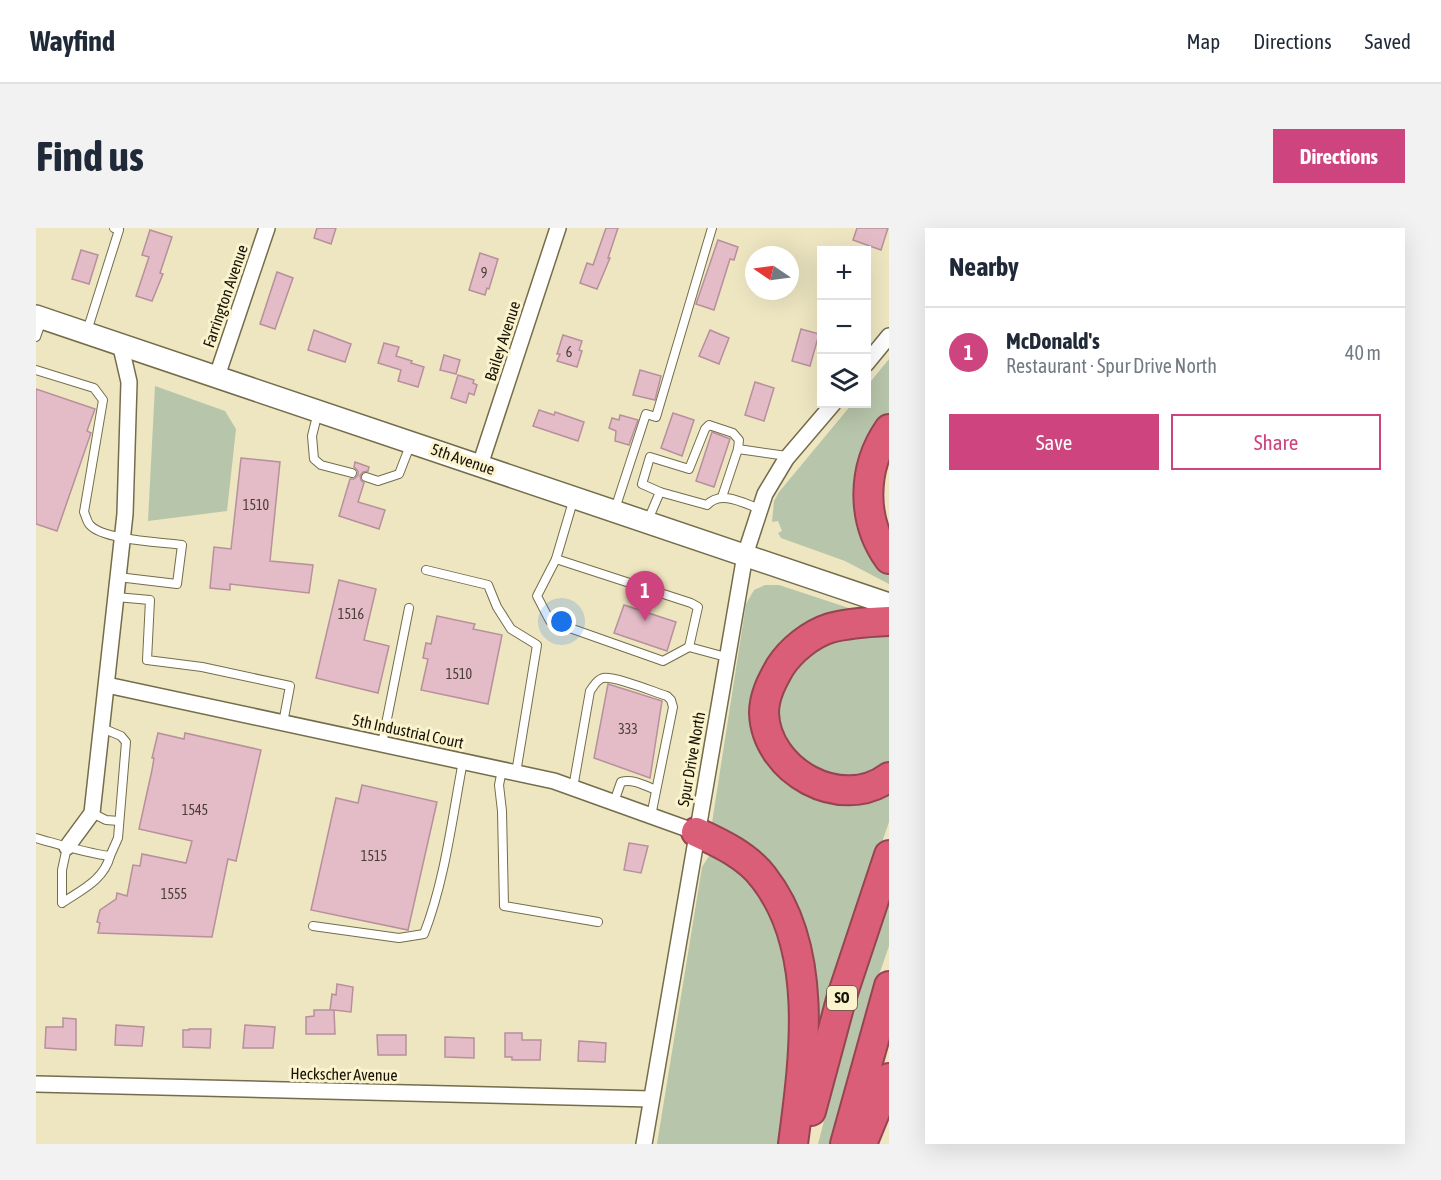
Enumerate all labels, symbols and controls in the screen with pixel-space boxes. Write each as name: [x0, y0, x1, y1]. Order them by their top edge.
text: Wayfind: [30, 25, 115, 57]
text: Map: [1186, 29, 1220, 53]
text: Directions: [1253, 29, 1332, 53]
text: Saved: [1365, 29, 1411, 53]
button: Directions: [1273, 129, 1405, 183]
text: Find us: [36, 132, 144, 180]
street label: Farrington Avenue: [199, 242, 252, 350]
north arrow: [745, 246, 799, 300]
map controls: [817, 246, 871, 408]
button: +: [817, 246, 871, 300]
text: Nearby: [949, 252, 1019, 282]
house number: 9: [481, 265, 487, 281]
street label: Bailey Avenue: [481, 299, 524, 384]
button: −: [817, 300, 871, 354]
text: McDonald's: [1006, 328, 1100, 354]
text: 1: [964, 341, 973, 364]
text: 40 m: [1345, 341, 1381, 364]
house number: 6: [566, 344, 573, 360]
button: layers: [817, 354, 871, 408]
text: Restaurant · Spur Drive North: [1006, 354, 1217, 377]
button: Save: [949, 414, 1159, 470]
button: Share: [1171, 414, 1381, 470]
street label: 5th Avenue: [429, 440, 497, 478]
house number: 1510: [243, 497, 270, 513]
pin: 1: [626, 572, 664, 621]
house number: 1516: [338, 606, 365, 622]
your location: [547, 607, 576, 636]
house number: 1510: [446, 666, 473, 682]
street label: 5th Industrial Court: [351, 710, 466, 752]
street label: Spur Drive North: [674, 710, 709, 808]
house number: 333: [618, 721, 638, 737]
house number: 1545: [182, 802, 208, 818]
house number: 1515: [361, 848, 387, 864]
house number: 1555: [161, 886, 187, 902]
road number: SO: [827, 986, 857, 1010]
street label: Heckscher Avenue: [290, 1064, 398, 1084]

